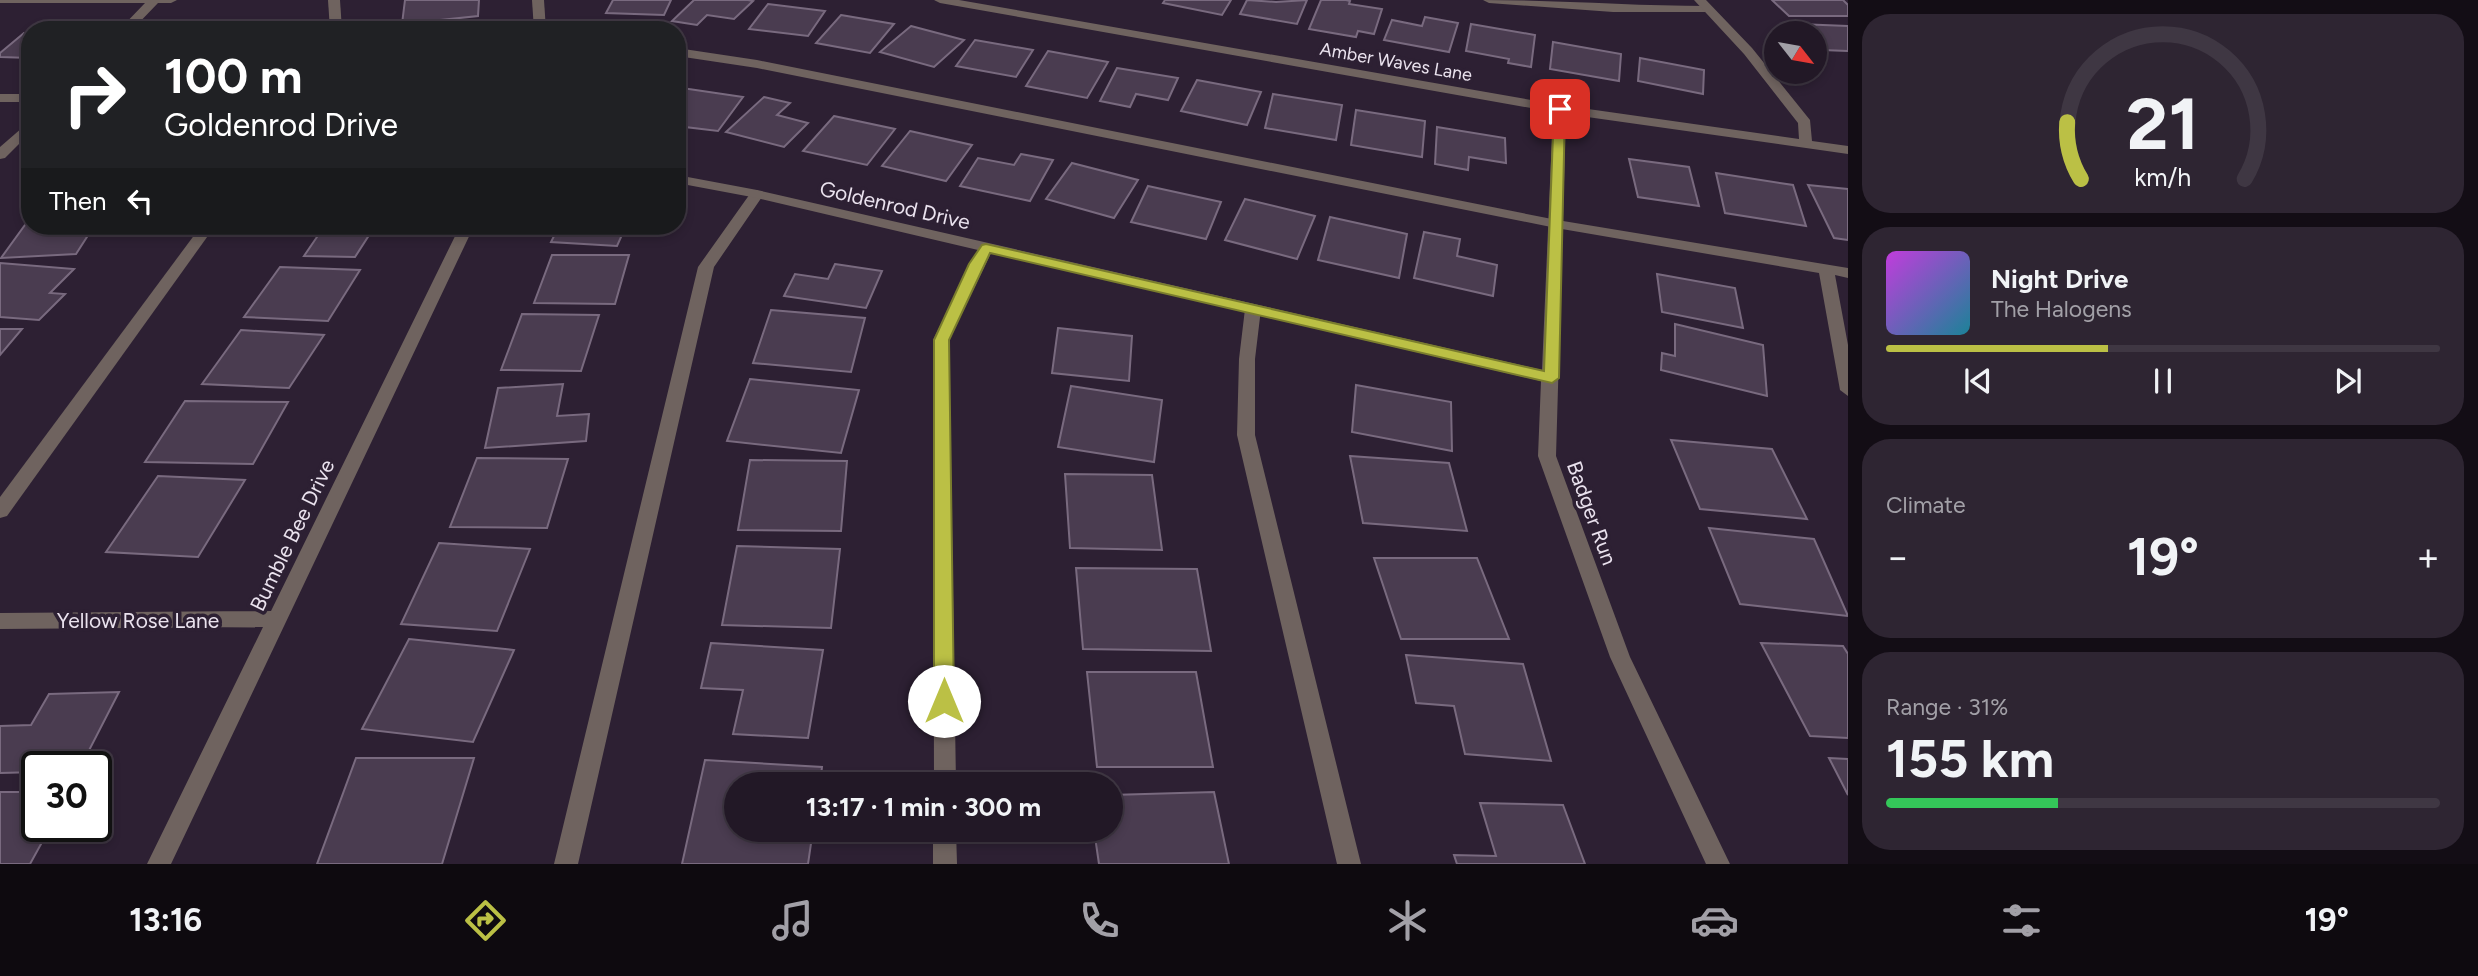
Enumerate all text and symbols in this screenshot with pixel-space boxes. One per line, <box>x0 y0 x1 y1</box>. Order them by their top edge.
north arrow <box>1764 21 1827 84</box>
map controls <box>1764 21 1827 84</box>
street label: Amber Waves Lane <box>1318 38 1474 86</box>
text: 100 m <box>164 46 303 105</box>
icon: right <box>49 49 140 140</box>
pin <box>1530 79 1590 139</box>
text: 21 <box>2127 81 2199 168</box>
icon: arrive <box>1541 90 1579 128</box>
text: Goldenrod Drive <box>164 106 398 144</box>
text: km/h <box>2134 162 2192 192</box>
street label: Goldenrod Drive <box>817 176 973 234</box>
icon: left <box>121 182 159 220</box>
text: Then <box>49 185 107 217</box>
text: Night Drive <box>1991 263 2128 295</box>
text: The Halogens <box>1991 295 2132 323</box>
icon: previous <box>1959 362 1997 400</box>
icon: pause <box>2144 362 2182 400</box>
icon: next <box>2329 362 2367 400</box>
street label: Bumble Bee Drive <box>244 455 340 615</box>
street label: Badger Run <box>1562 458 1622 568</box>
text: Climate <box>1886 491 1965 519</box>
text: 19° <box>2127 526 2199 588</box>
text: − <box>1886 534 1910 580</box>
text: + <box>2416 534 2440 580</box>
street label: Yellow Rose Lane <box>57 608 219 633</box>
position arrow <box>907 664 981 738</box>
text: Range · 31% <box>1886 693 2008 721</box>
text: 155 km <box>1886 728 2054 790</box>
speed limit sign: 30 <box>21 751 112 842</box>
text: 13:17 · 1 min · 300 m <box>806 791 1041 823</box>
icon: directions <box>461 896 510 945</box>
icon: music <box>768 896 817 945</box>
icon: phone <box>1075 896 1124 945</box>
icon: climate <box>1383 896 1432 945</box>
icon: car <box>1690 896 1739 945</box>
icon: filters <box>1997 896 2046 945</box>
text: 13:16 <box>129 901 202 939</box>
text: 19° <box>2305 901 2349 939</box>

